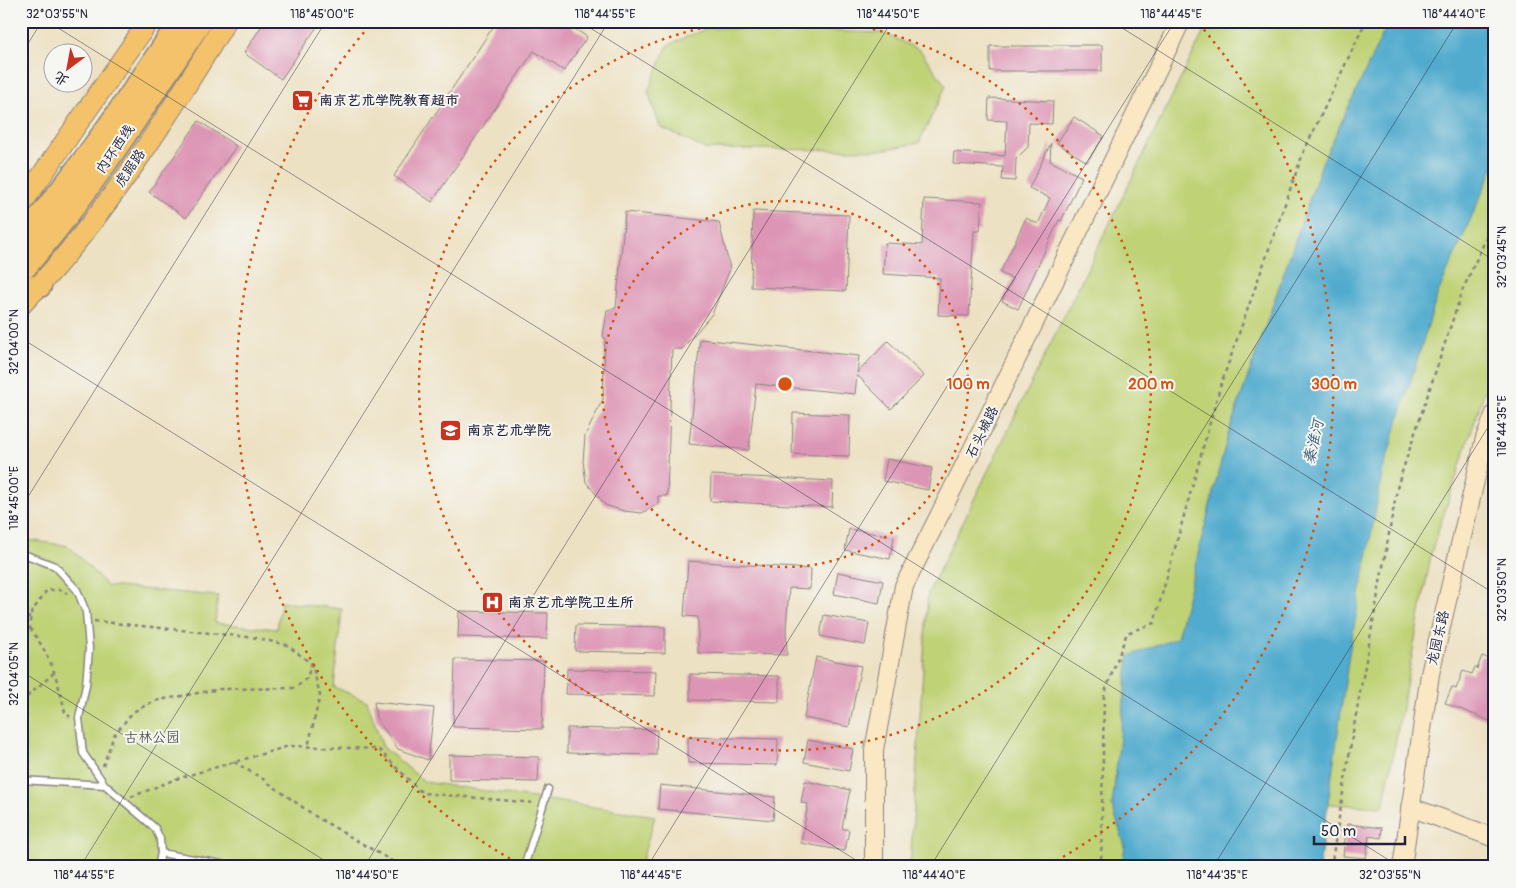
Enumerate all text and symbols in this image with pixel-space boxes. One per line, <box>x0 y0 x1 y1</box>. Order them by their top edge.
text: 32°03'55"N <box>26 7 88 22</box>
text: 118°45'00"E <box>290 7 354 22</box>
text: 118°44'55"E <box>574 7 636 22</box>
text: 118°44'50"E <box>857 7 919 22</box>
text: 118°44'45"E <box>1140 7 1202 22</box>
text: 118°44'40"E <box>1422 7 1486 22</box>
north arrow <box>42 42 92 92</box>
text: 北 <box>51 68 72 90</box>
supermarket icon: 南京艺术学院教育超市 <box>291 88 315 112</box>
place label: 南京艺术学院教育超市 <box>319 92 459 109</box>
street label: 内环西线 <box>92 121 138 177</box>
street label: 虎踞路 <box>111 146 149 190</box>
text: 32°03'45"N <box>1495 226 1510 288</box>
text: 32°04'00"N <box>7 309 22 375</box>
centre of rings <box>776 375 794 393</box>
text: 100 m <box>947 375 989 394</box>
text: 200 m <box>1128 375 1174 394</box>
text: 300 m <box>1311 375 1357 394</box>
text: 118°44'35"E <box>1495 395 1510 457</box>
street label: 石头城路 <box>962 403 1002 461</box>
water label: 秦淮河 <box>1300 415 1329 466</box>
school or university icon: 南京艺术学院 <box>439 418 463 442</box>
place label: 南京艺术学院 <box>467 422 551 439</box>
text: 118°45'00"E <box>7 466 22 530</box>
text: 32°03'50"N <box>1495 558 1510 622</box>
hospital icon: 南京艺术学院卫生所 <box>480 590 504 614</box>
place label: 南京艺术学院卫生所 <box>508 594 634 611</box>
street label: 龙园东路 <box>1423 609 1453 667</box>
text: 32°04'05"N <box>7 642 22 706</box>
park label: 古林公园 <box>124 729 180 746</box>
scale bar <box>1314 813 1405 845</box>
text: 50 m <box>1321 822 1356 841</box>
text: 118°44'55"E <box>53 868 115 883</box>
text: 118°44'50"E <box>336 868 398 883</box>
text: 118°44'45"E <box>620 868 682 883</box>
text: 118°44'40"E <box>902 868 966 883</box>
text: 118°44'35"E <box>1186 868 1248 883</box>
text: 32°03'55"N <box>1359 868 1421 883</box>

